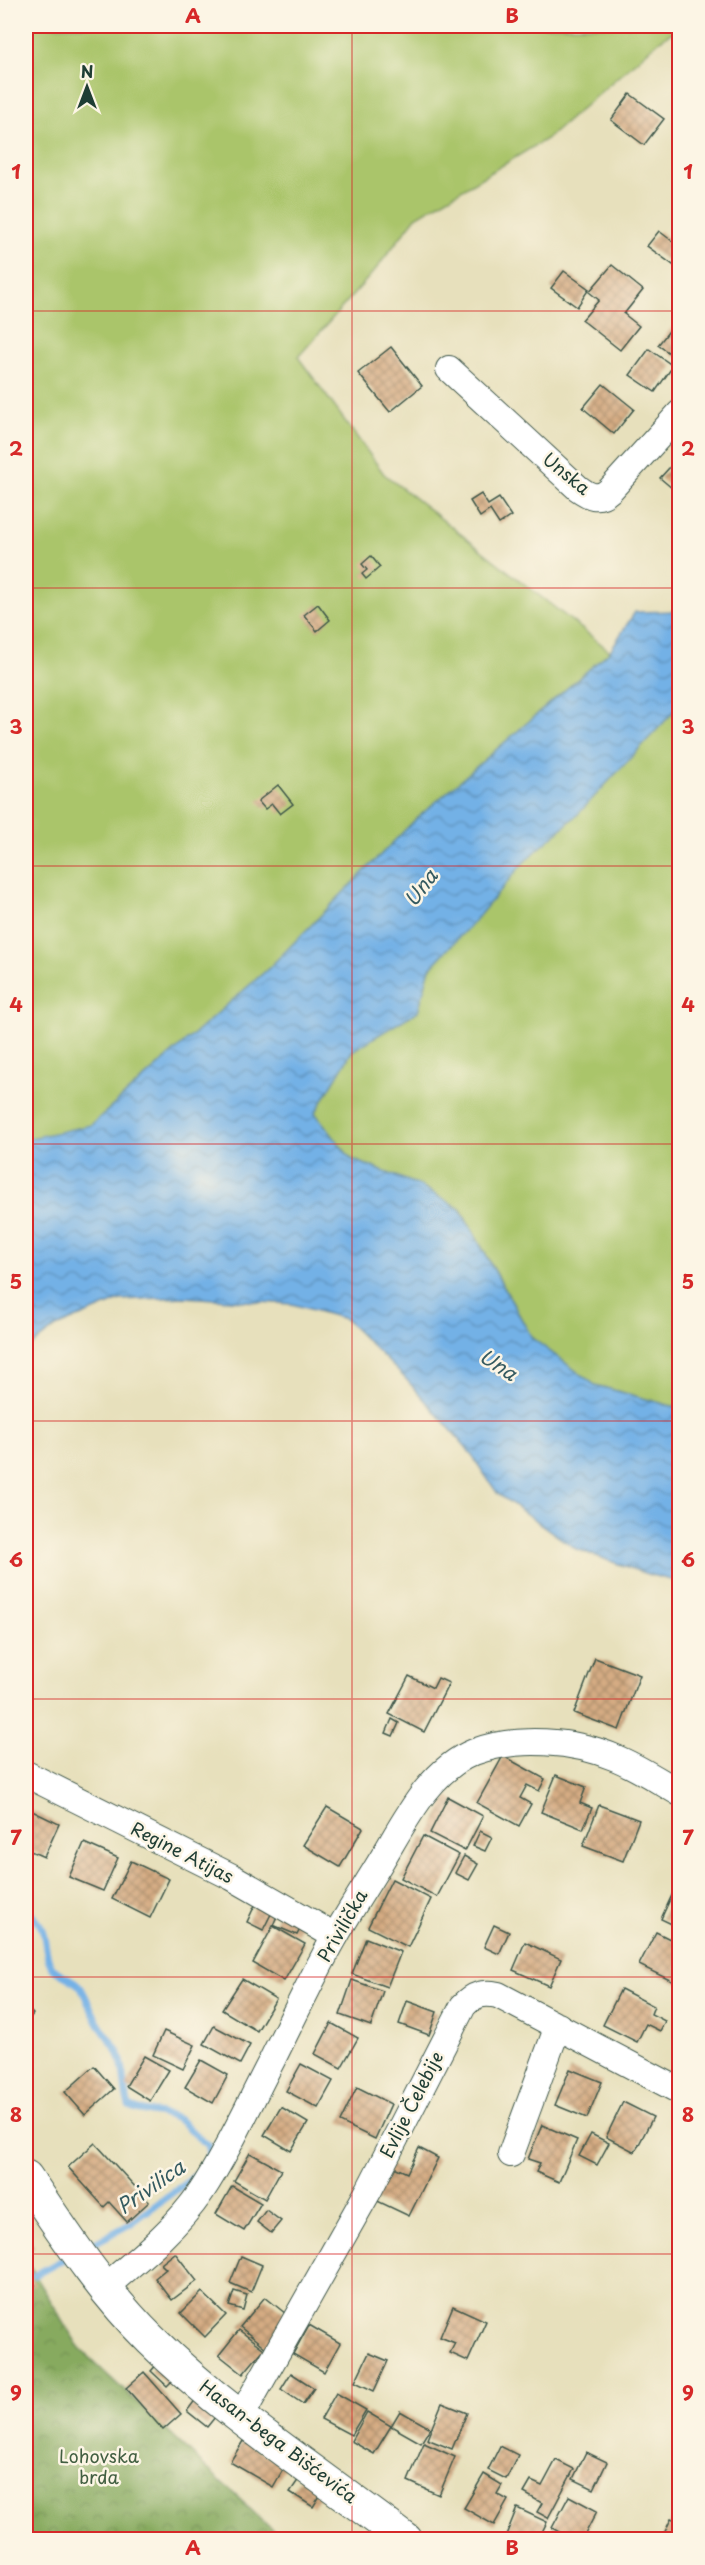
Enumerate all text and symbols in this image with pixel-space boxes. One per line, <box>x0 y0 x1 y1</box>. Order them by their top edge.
text: A <box>185 0 201 30</box>
text: B <box>505 0 519 30</box>
north arrow <box>57 57 117 117</box>
text: N <box>81 59 93 83</box>
text: 1 <box>11 156 21 186</box>
text: 1 <box>683 156 693 186</box>
text: 2 <box>9 433 23 463</box>
text: 2 <box>681 433 695 463</box>
street label: Unska <box>537 445 597 501</box>
text: 3 <box>9 711 23 741</box>
text: 3 <box>681 711 695 741</box>
water label: Una <box>396 862 445 912</box>
text: 4 <box>9 989 23 1019</box>
text: 4 <box>681 989 695 1019</box>
text: 5 <box>10 1266 22 1296</box>
text: 5 <box>682 1266 694 1296</box>
water label: Una <box>474 1341 524 1388</box>
text: 6 <box>9 1544 23 1574</box>
text: 6 <box>681 1544 695 1574</box>
street label: Regine Atijas <box>127 1814 239 1889</box>
text: 7 <box>10 1822 22 1852</box>
text: 7 <box>682 1822 694 1852</box>
street label: Privilička <box>310 1883 374 1966</box>
street label: Evlije Čelebije <box>372 2046 449 2162</box>
text: 8 <box>10 2099 22 2129</box>
text: 8 <box>682 2099 694 2129</box>
water label: Privilica <box>110 2151 192 2221</box>
street label: Hasan-bega Bišćevića <box>194 2372 364 2510</box>
text: 9 <box>10 2377 22 2407</box>
text: 9 <box>682 2377 694 2407</box>
park label: Lohovska brda <box>59 2442 140 2490</box>
text: A <box>185 2532 201 2562</box>
text: B <box>505 2532 519 2562</box>

